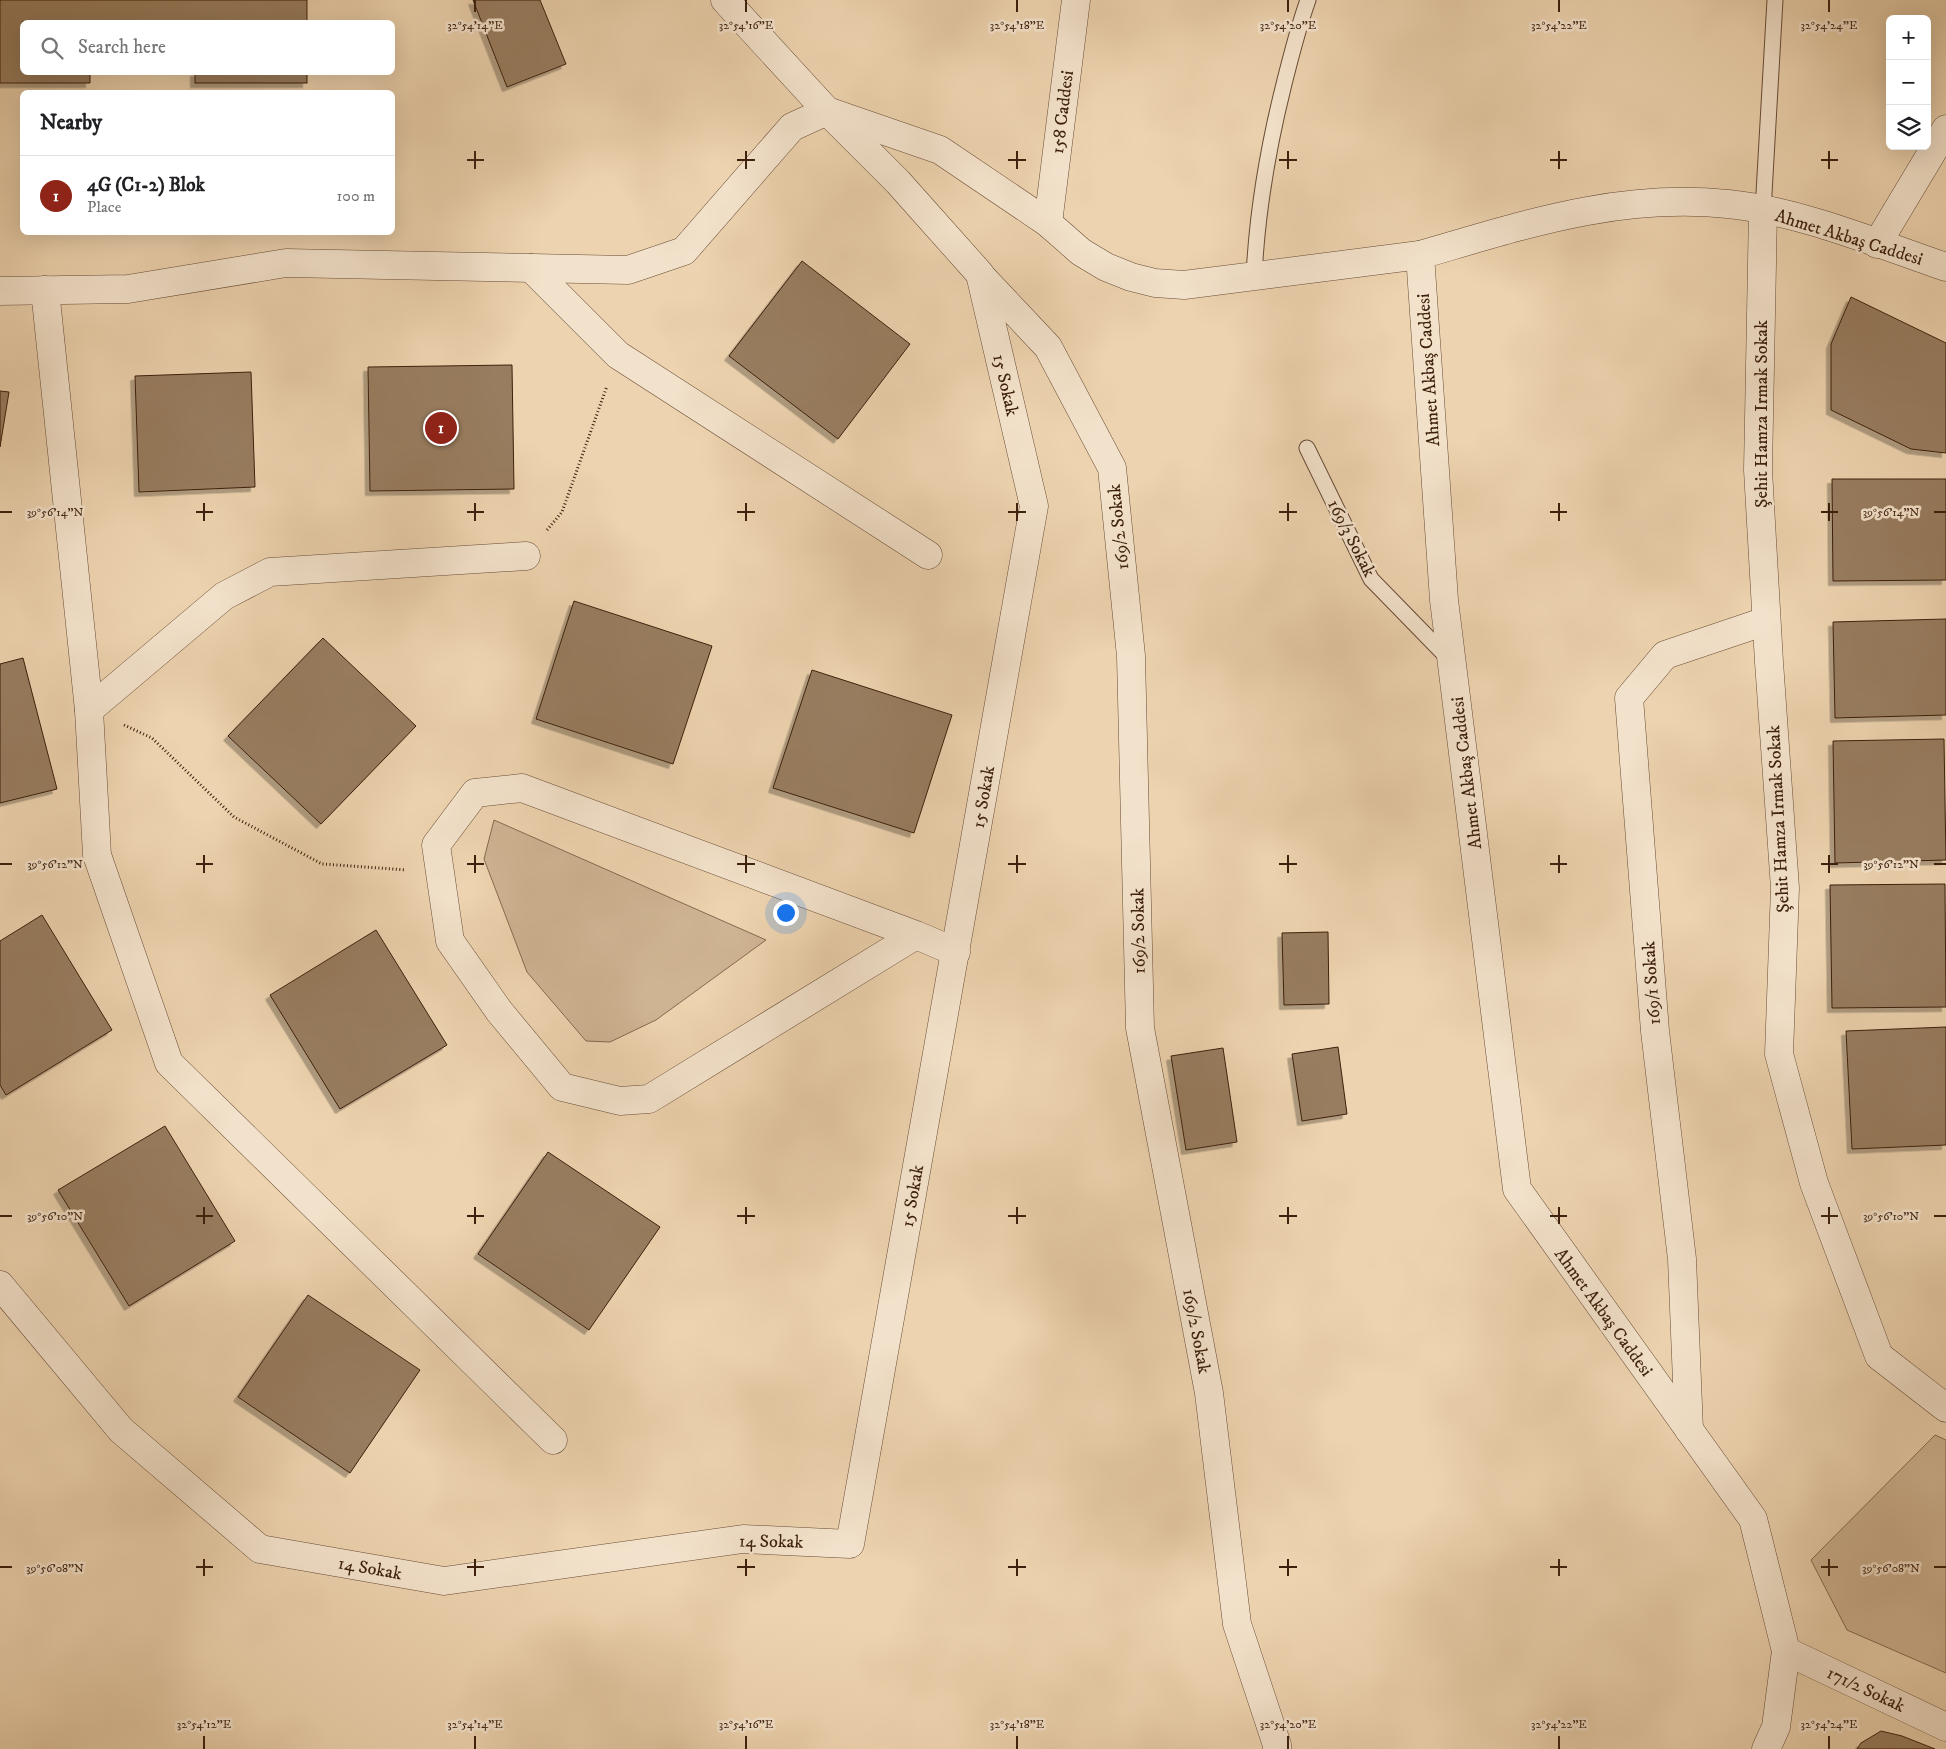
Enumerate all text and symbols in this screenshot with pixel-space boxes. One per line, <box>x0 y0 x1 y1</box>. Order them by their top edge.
map controls <box>1886 15 1931 150</box>
button: + <box>1886 15 1931 60</box>
text: 32°54'14"E <box>447 18 503 33</box>
text: 32°54'16"E <box>719 18 774 33</box>
text: 32°54'18"E <box>990 18 1045 33</box>
text: 32°54'20"E <box>1260 18 1317 33</box>
text: 32°54'22"E <box>1531 18 1587 33</box>
text: 32°54'24"E <box>1801 18 1858 33</box>
search box <box>20 20 395 75</box>
icon: search <box>38 34 66 62</box>
text: Search here <box>78 36 166 59</box>
button: − <box>1886 60 1931 105</box>
street label: 158 Caddesi <box>1047 69 1079 155</box>
button: layers <box>1886 105 1931 150</box>
text: Nearby <box>40 110 102 136</box>
text: 4G (C1-2) Blok <box>87 174 205 197</box>
text: 1 <box>53 186 59 206</box>
text: 100 m <box>337 186 375 206</box>
text: Place <box>87 197 121 217</box>
street label: Ahmet Akbaş Caddesi <box>1772 205 1925 271</box>
street label: Ahmet Akbaş Caddesi <box>1413 293 1445 447</box>
street label: Şehit Hamza Irmak Sokak <box>1751 320 1773 508</box>
street label: 15 Sokak <box>987 352 1023 418</box>
pin: 1 <box>425 409 457 447</box>
street label: 169/2 Sokak <box>1104 483 1134 571</box>
street label: 169/3 Sokak <box>1322 496 1380 581</box>
text: 39°56'14"N <box>27 505 83 520</box>
text: 39°56'14"N <box>1863 505 1919 520</box>
street label: Ahmet Akbaş Caddesi <box>1447 695 1487 850</box>
street label: Şehit Hamza Irmak Sokak <box>1763 725 1795 913</box>
street label: 15 Sokak <box>968 764 1000 830</box>
text: 39°56'12"N <box>27 857 83 872</box>
text: 39°56'12"N <box>1863 857 1919 872</box>
street label: 169/2 Sokak <box>1127 888 1151 974</box>
your location <box>773 900 799 926</box>
street label: 169/1 Sokak <box>1638 940 1666 1026</box>
street label: 15 Sokak <box>897 1163 929 1229</box>
text: 39°56'10"N <box>27 1209 83 1224</box>
text: 39°56'10"N <box>1863 1209 1919 1224</box>
street label: Ahmet Akbaş Caddesi <box>1549 1244 1657 1381</box>
street label: 169/2 Sokak <box>1177 1287 1215 1376</box>
street label: 14 Sokak <box>739 1530 803 1554</box>
street label: 14 Sokak <box>336 1553 404 1585</box>
text: 39°56'08"N <box>26 1561 84 1576</box>
text: 39°56'08"N <box>1862 1561 1920 1576</box>
street label: 171/2 Sokak <box>1823 1662 1908 1718</box>
text: 32°54'12"E <box>177 1717 232 1732</box>
text: 32°54'14"E <box>447 1717 503 1732</box>
text: 32°54'16"E <box>719 1717 774 1732</box>
text: 32°54'18"E <box>990 1717 1045 1732</box>
text: 32°54'20"E <box>1260 1717 1317 1732</box>
text: 32°54'22"E <box>1531 1717 1587 1732</box>
text: 32°54'24"E <box>1801 1717 1858 1732</box>

